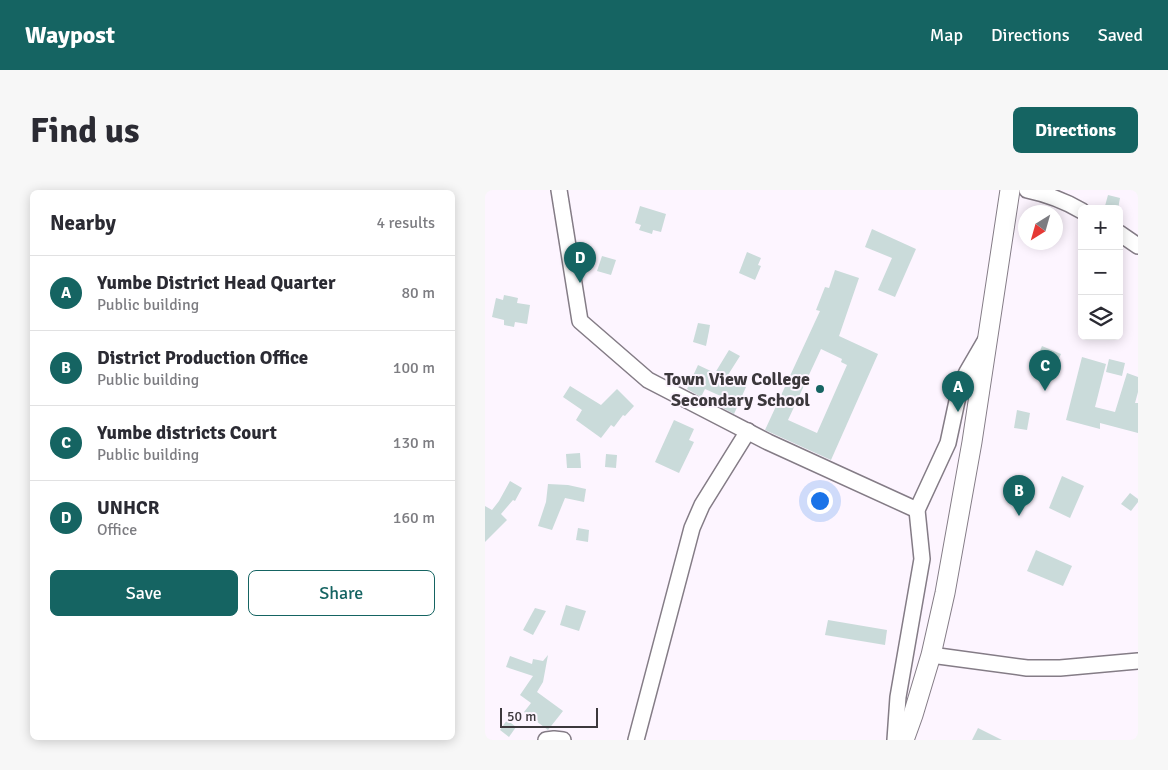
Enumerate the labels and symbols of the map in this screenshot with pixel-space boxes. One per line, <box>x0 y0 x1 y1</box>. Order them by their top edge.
north arrow <box>1018 205 1063 250</box>
pin: D <box>564 242 596 283</box>
pin: C <box>1029 350 1061 391</box>
place label: Town View College Secondary School <box>664 368 810 411</box>
pin: A <box>942 371 974 412</box>
marker: Town View College Secondary School <box>814 383 826 395</box>
pin: B <box>1003 475 1035 516</box>
your location <box>807 488 833 514</box>
scale bar <box>500 705 597 728</box>

